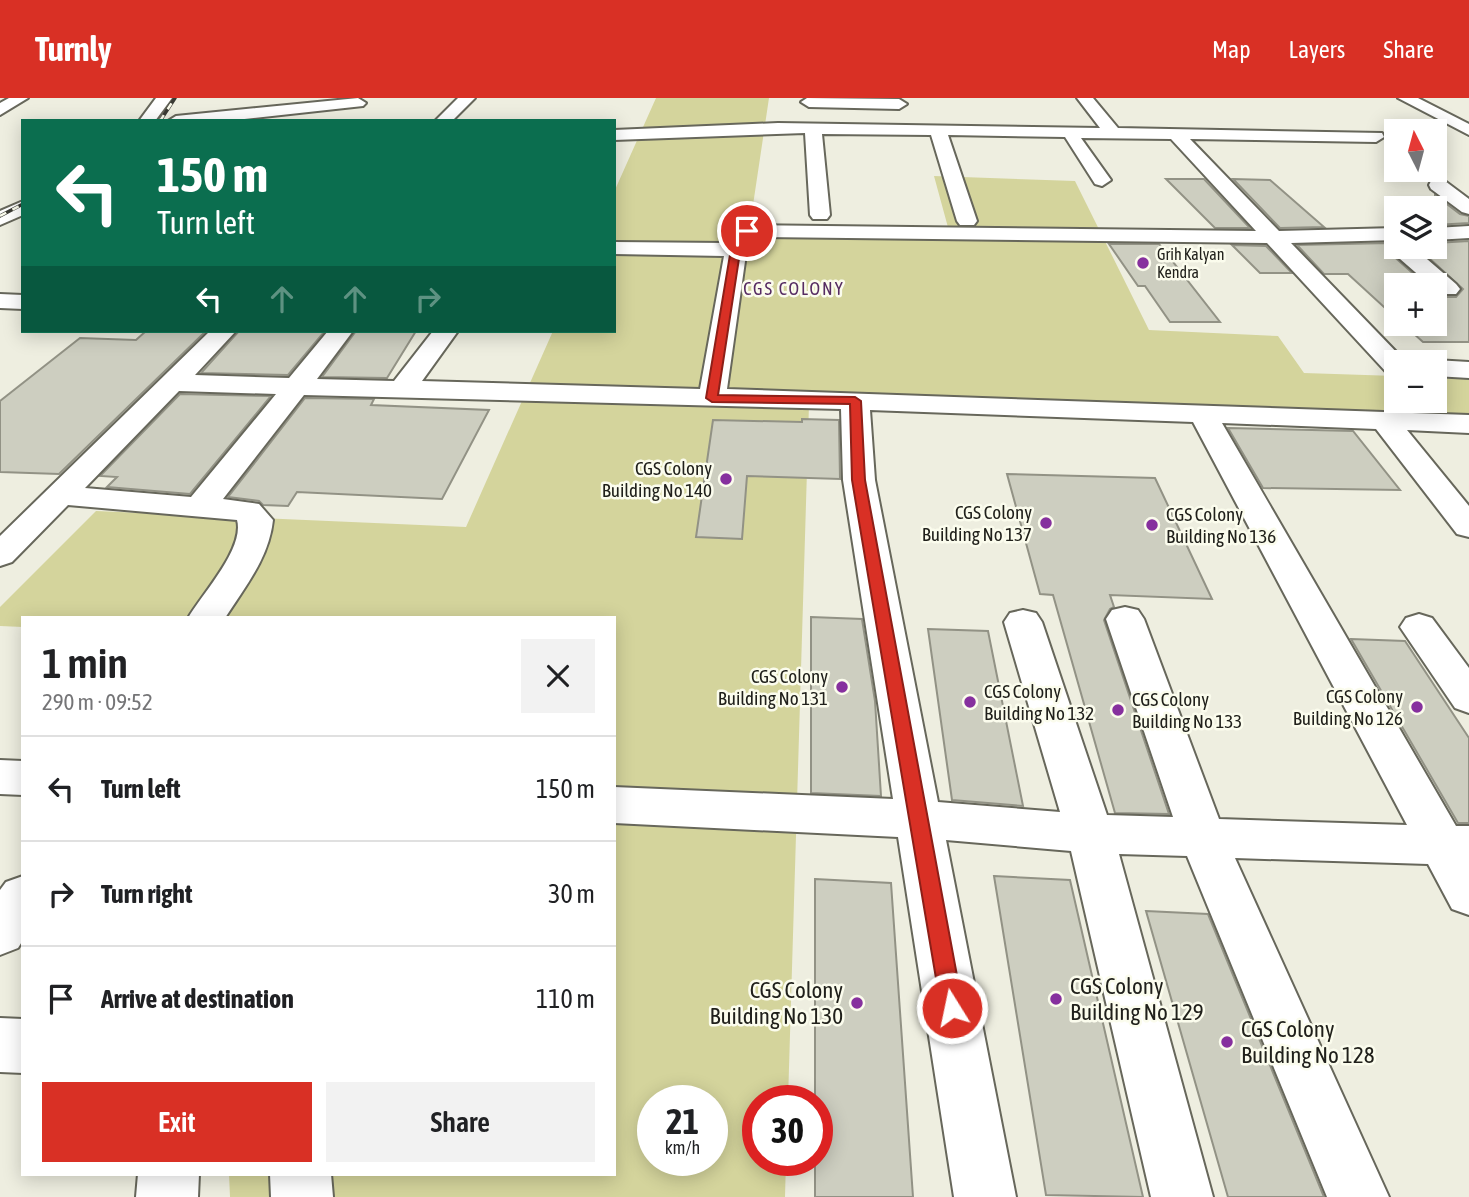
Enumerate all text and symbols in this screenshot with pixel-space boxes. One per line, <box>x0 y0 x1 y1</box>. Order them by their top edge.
text: Turnly <box>35 30 112 68</box>
text: Map <box>1212 36 1251 63</box>
text: Layers <box>1289 36 1345 63</box>
text: Share <box>1383 36 1434 63</box>
north arrow <box>1384 119 1447 182</box>
map controls <box>1384 119 1447 413</box>
text: 150 m <box>157 146 268 202</box>
icon: left <box>42 147 133 238</box>
button: layers <box>1384 196 1447 259</box>
pin <box>717 201 777 261</box>
text: Turn left <box>157 204 255 241</box>
icon: arrive <box>728 212 766 250</box>
place label: Grih Kalyan Kendra <box>1157 245 1225 281</box>
marker: Grih Kalyan Kendra <box>1135 255 1151 271</box>
button: + <box>1384 273 1447 336</box>
district label: CGS COLONY <box>743 278 845 299</box>
icon: left <box>190 280 228 318</box>
icon: ahead <box>263 280 301 318</box>
icon: ahead <box>336 280 374 318</box>
icon: right <box>409 280 447 318</box>
button: − <box>1384 350 1447 413</box>
place label: CGS Colony Building No 140 <box>602 457 712 501</box>
marker: CGS Colony Building No 140 <box>718 471 734 487</box>
place label: CGS Colony Building No 137 <box>922 501 1032 545</box>
place label: CGS Colony Building No 136 <box>1166 503 1276 547</box>
marker: CGS Colony Building No 137 <box>1038 515 1054 531</box>
marker: CGS Colony Building No 136 <box>1144 517 1160 533</box>
text: 1 min <box>42 639 128 687</box>
button: close <box>521 639 595 713</box>
place label: CGS Colony Building No 131 <box>718 665 828 709</box>
marker: CGS Colony Building No 131 <box>834 679 850 695</box>
place label: CGS Colony Building No 132 <box>984 680 1094 724</box>
place label: CGS Colony Building No 126 <box>1293 685 1403 729</box>
place label: CGS Colony Building No 133 <box>1132 688 1242 732</box>
text: 290 m · 09:52 <box>42 689 153 715</box>
marker: CGS Colony Building No 132 <box>962 694 978 710</box>
marker: CGS Colony Building No 126 <box>1409 699 1425 715</box>
marker: CGS Colony Building No 133 <box>1110 702 1126 718</box>
icon: left <box>42 770 80 808</box>
text: Turn left <box>101 774 181 804</box>
text: 150 m <box>536 774 595 804</box>
icon: right <box>42 875 80 913</box>
text: Turn right <box>101 879 192 909</box>
text: 30 m <box>548 879 595 909</box>
position arrow <box>915 971 989 1045</box>
place label: CGS Colony Building No 129 <box>1070 973 1204 1025</box>
place label: CGS Colony Building No 130 <box>709 977 843 1029</box>
icon: arrive <box>42 980 80 1018</box>
text: Arrive at destination <box>101 984 294 1014</box>
text: 110 m <box>536 984 595 1014</box>
marker: CGS Colony Building No 129 <box>1048 991 1064 1007</box>
marker: CGS Colony Building No 130 <box>849 995 865 1011</box>
place label: CGS Colony Building No 128 <box>1241 1016 1375 1068</box>
marker: CGS Colony Building No 128 <box>1219 1034 1235 1050</box>
button: Exit <box>42 1082 312 1162</box>
button: Share <box>326 1082 595 1162</box>
speed limit sign: 30 <box>742 1085 833 1176</box>
text: 21 <box>666 1101 699 1141</box>
text: km/h <box>665 1137 700 1158</box>

